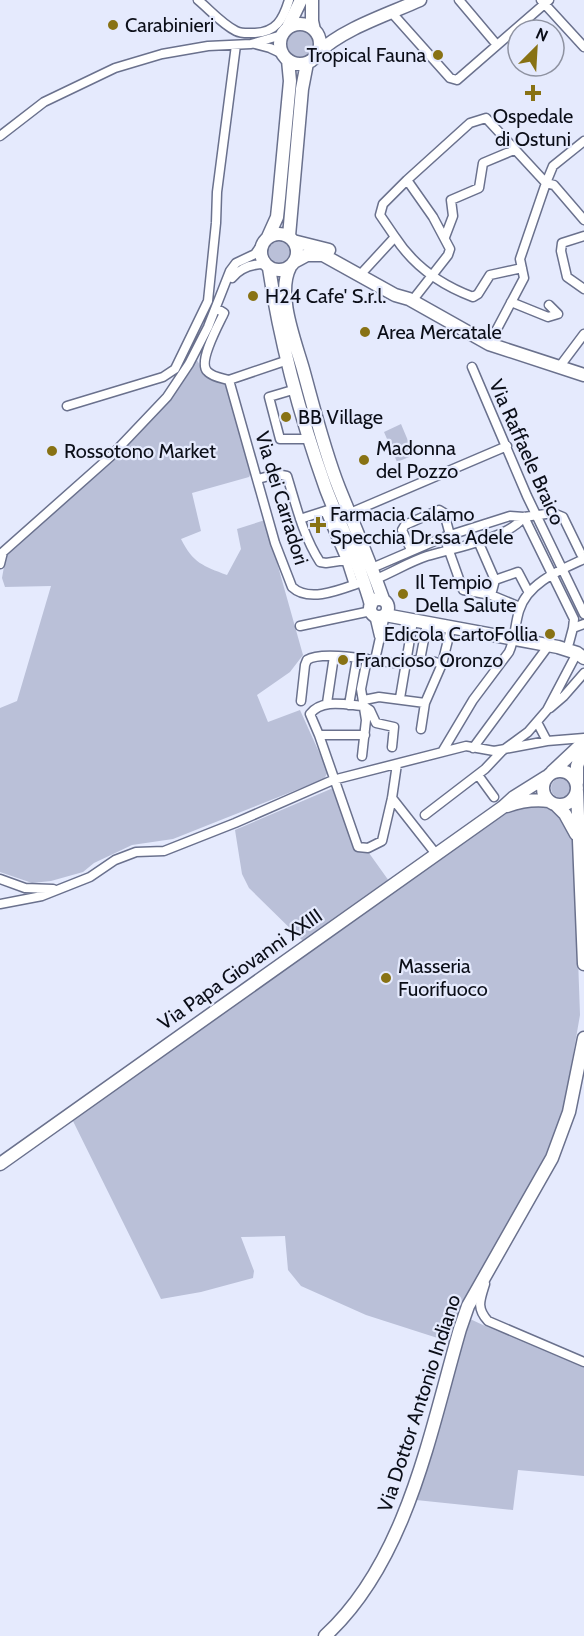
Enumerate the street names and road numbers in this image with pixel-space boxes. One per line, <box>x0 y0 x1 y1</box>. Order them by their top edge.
street label: Via Raffaele Braico <box>484 375 570 529</box>
street label: Via dei Carradori <box>250 428 314 568</box>
street label: Via Papa Giovanni XXIII <box>153 903 327 1035</box>
street label: Via Dottor Antonio Indiano <box>373 1291 465 1515</box>

